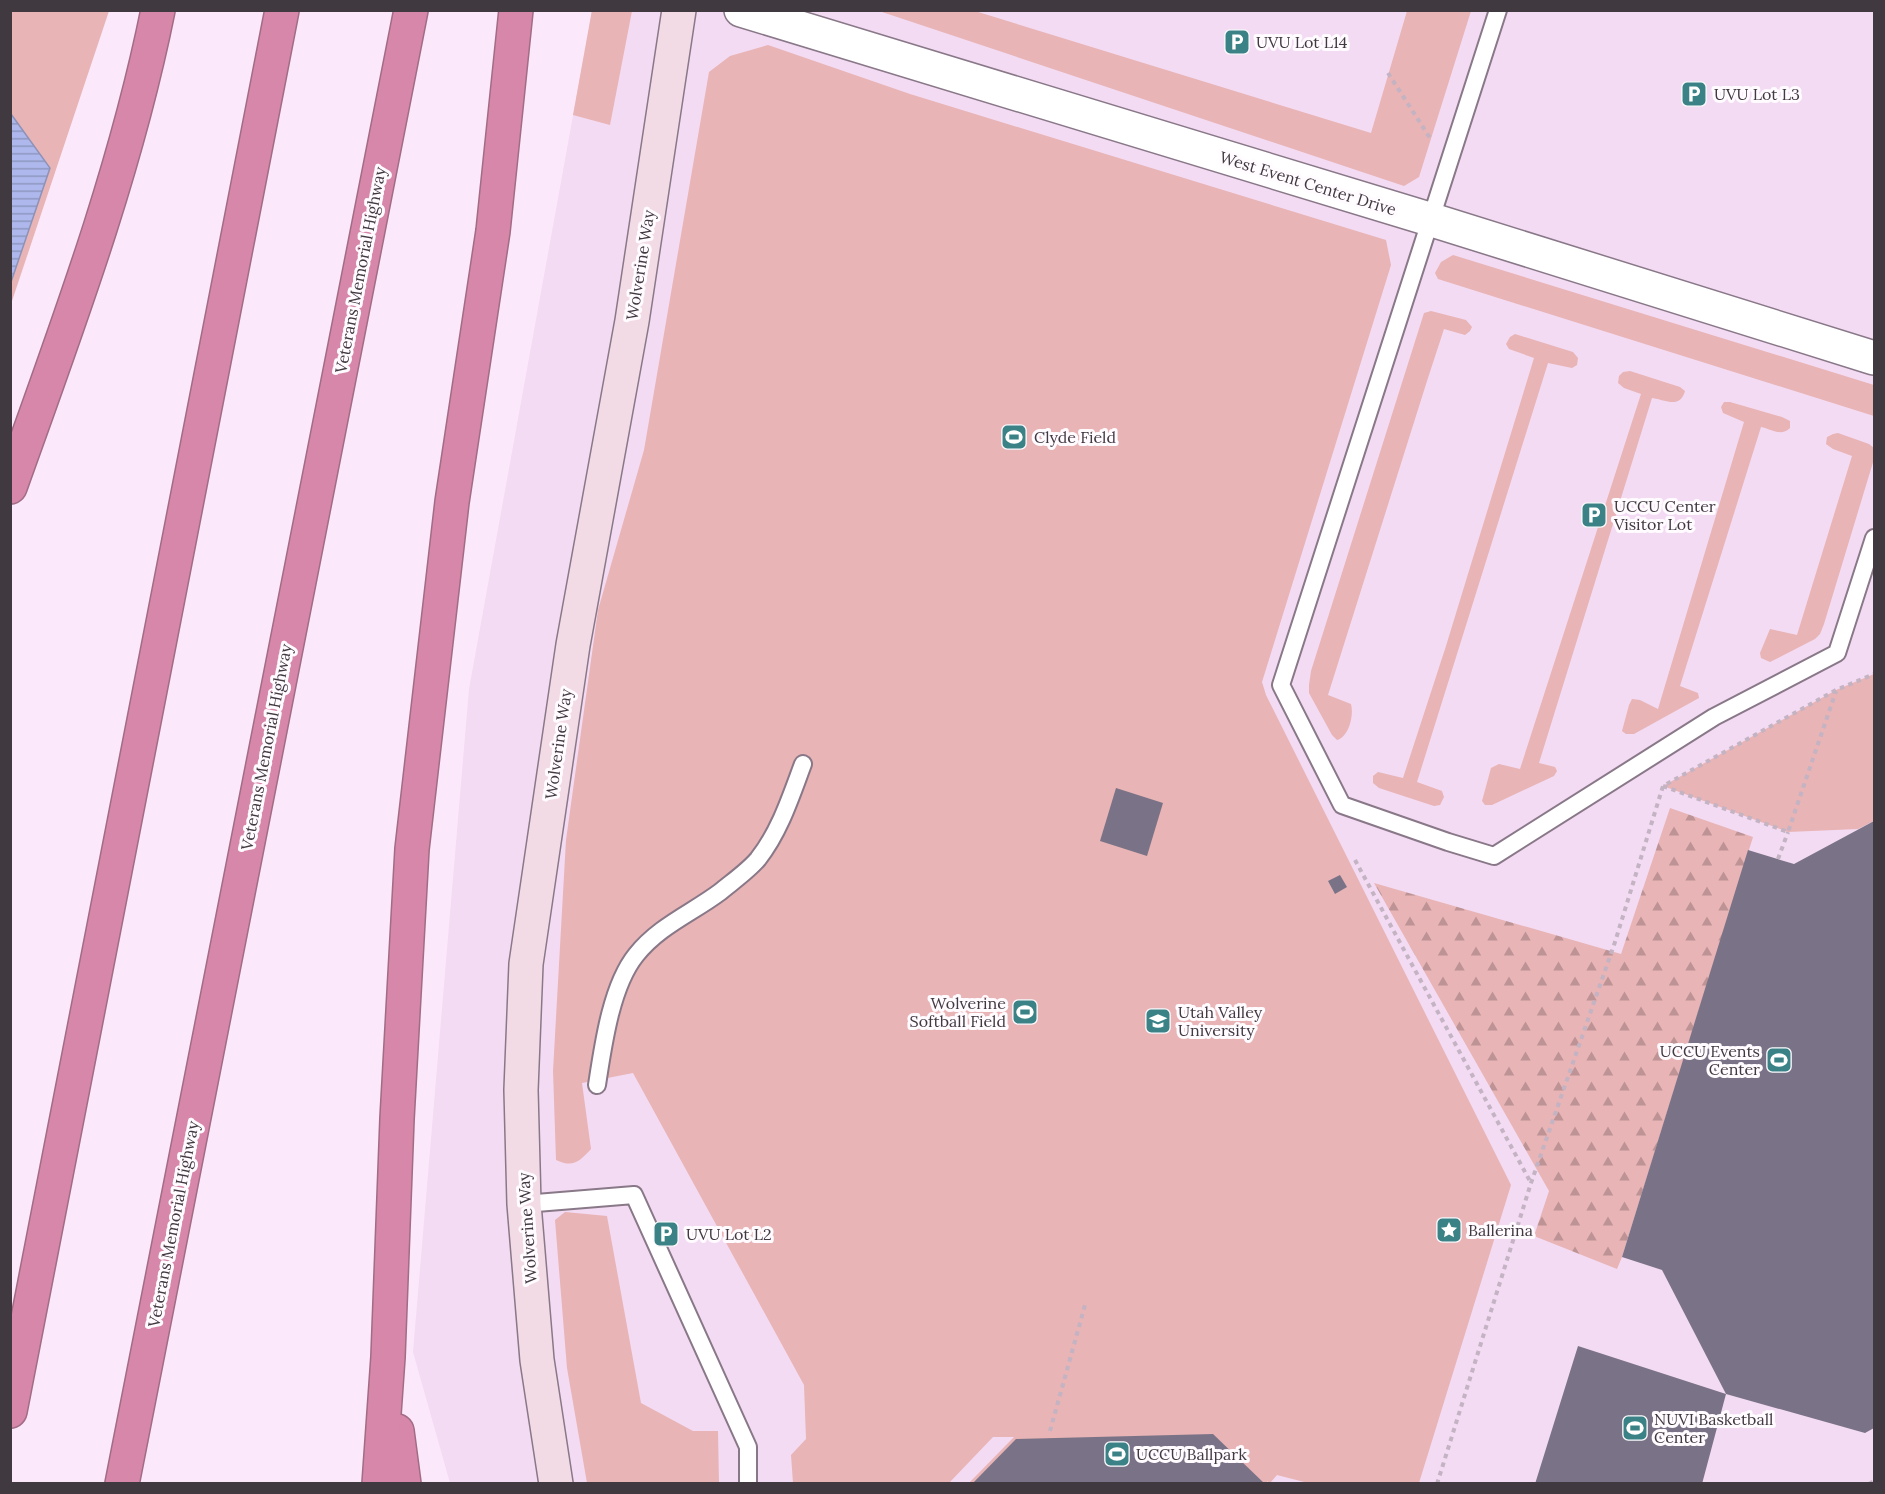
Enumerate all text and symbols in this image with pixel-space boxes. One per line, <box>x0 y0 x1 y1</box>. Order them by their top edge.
parking icon: UVU Lot L14 <box>1222 27 1252 57</box>
place label: UVU Lot L14 <box>1256 32 1348 52</box>
parking icon: UVU Lot L3 <box>1679 79 1709 109</box>
place label: UVU Lot L3 <box>1714 84 1800 104</box>
street label: West Event Center Drive <box>1217 147 1399 220</box>
street label: Veterans Memorial Highway <box>330 165 390 376</box>
street label: Wolverine Way <box>621 208 659 322</box>
sports icon: Clyde Field <box>999 422 1029 452</box>
place label: Clyde Field <box>1034 427 1116 447</box>
place label: UCCU Center Visitor Lot <box>1613 496 1716 534</box>
parking icon: UCCU Center Visitor Lot <box>1579 500 1609 530</box>
street label: Veterans Memorial Highway <box>236 642 296 853</box>
street label: Wolverine Way <box>540 687 576 801</box>
place label: Wolverine Softball Field <box>910 993 1006 1031</box>
sports icon: Wolverine Softball Field <box>1010 997 1040 1027</box>
place label: Utah Valley University <box>1178 1002 1263 1040</box>
school or university icon: Utah Valley University <box>1143 1006 1173 1036</box>
place label: UCCU Events Center <box>1660 1041 1760 1079</box>
sports icon: UCCU Events Center <box>1764 1045 1794 1075</box>
street label: Veterans Memorial Highway <box>143 1119 203 1330</box>
street label: Wolverine Way <box>513 1171 541 1284</box>
place icon: Ballerina <box>1434 1215 1464 1245</box>
parking icon: UVU Lot L2 <box>651 1219 681 1249</box>
place label: Ballerina <box>1468 1220 1533 1240</box>
place label: UVU Lot L2 <box>686 1224 772 1244</box>
place label: NUVI Basketball Center <box>1654 1409 1773 1447</box>
sports icon: NUVI Basketball Center <box>1620 1413 1650 1443</box>
sports icon: UCCU Ballpark <box>1102 1439 1132 1469</box>
place label: UCCU Ballpark <box>1136 1444 1247 1464</box>

